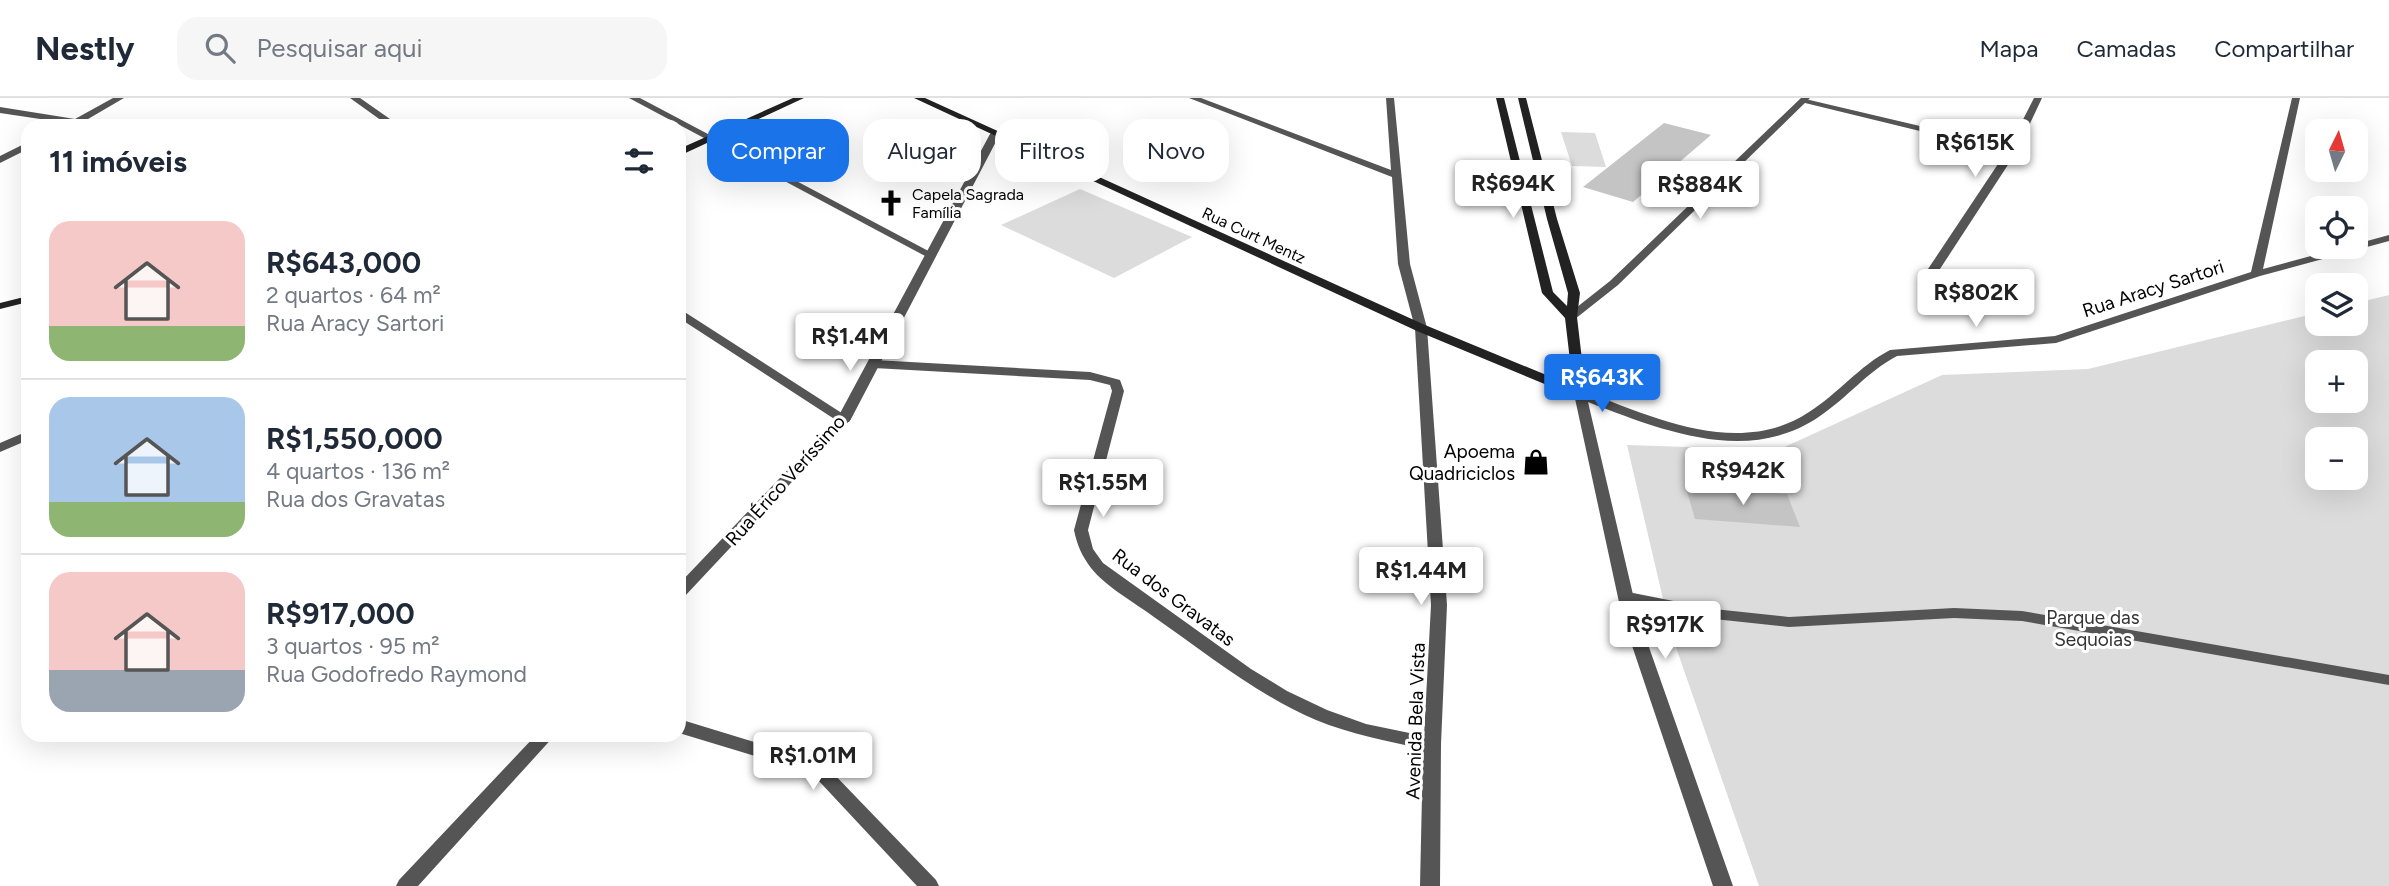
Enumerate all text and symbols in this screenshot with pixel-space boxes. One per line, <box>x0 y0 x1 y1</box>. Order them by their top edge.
search box <box>177 17 667 80</box>
text: Nestly <box>35 29 135 68</box>
icon: search <box>201 29 239 67</box>
text: Pesquisar aqui <box>257 32 423 64</box>
text: Mapa <box>1979 34 2038 63</box>
text: Camadas <box>2076 34 2176 63</box>
text: Compartilhar <box>2214 34 2354 63</box>
chip: Comprar <box>707 119 849 182</box>
chip: Alugar <box>863 119 981 182</box>
chip: Filtros <box>995 119 1109 182</box>
chip: Novo <box>1123 119 1229 182</box>
north arrow <box>2305 119 2368 182</box>
map controls <box>2305 119 2368 490</box>
pin: R$615K <box>1918 120 2032 179</box>
text: R$615K <box>1935 128 2015 156</box>
icon: filters <box>620 142 658 180</box>
text: 11 imóveis <box>49 143 187 180</box>
pin: R$694K <box>1456 160 1570 220</box>
pin: R$884K <box>1643 162 1757 221</box>
text: R$694K <box>1471 169 1555 197</box>
text: R$884K <box>1657 170 1743 198</box>
place label: Capela Sagrada Família <box>912 185 1024 222</box>
church icon: Capela Sagrada Família <box>876 188 906 218</box>
button: locate <box>2305 196 2368 259</box>
street label: Rua Curt Mentz <box>1199 203 1309 268</box>
text: R$643,000 <box>266 244 421 281</box>
icon: home <box>105 249 189 333</box>
street label: Rua Aracy Sartori <box>2080 255 2227 322</box>
pin: R$802K <box>1919 270 2033 329</box>
button: layers <box>2305 273 2368 336</box>
text: R$802K <box>1933 278 2019 306</box>
text: 2 quartos · 64 m² <box>266 281 441 309</box>
text: Rua Aracy Sartori <box>266 309 444 337</box>
pin: R$1.4M <box>793 314 907 373</box>
text: R$1.4M <box>811 322 889 350</box>
button: + <box>2305 350 2368 413</box>
pin: R$643K <box>1545 354 1659 414</box>
text: R$643K <box>1560 363 1644 391</box>
street label: Rua Érico Veríssimo <box>721 410 850 550</box>
text: R$1,550,000 <box>266 420 443 457</box>
icon: home <box>105 425 189 509</box>
button: − <box>2305 427 2368 490</box>
place label: Apoema Quadriciclos <box>1409 440 1515 485</box>
shop icon: Apoema Quadriciclos <box>1521 447 1551 477</box>
pin: R$942K <box>1686 448 1800 507</box>
text: R$942K <box>1701 456 1785 484</box>
text: 4 quartos · 136 m² <box>266 457 450 485</box>
pin: R$1.55M <box>1038 460 1168 519</box>
text: R$1.55M <box>1058 468 1148 496</box>
text: Rua dos Gravatas <box>266 485 445 513</box>
street label: Rua dos Gravatas <box>1108 544 1240 651</box>
pin: R$1.44M <box>1356 547 1486 607</box>
text: R$1.44M <box>1375 556 1467 584</box>
text: R$917,000 <box>266 595 415 632</box>
icon: home <box>105 600 189 684</box>
pin: R$917K <box>1608 602 1722 661</box>
park label: Parque das Sequoias <box>2046 606 2140 651</box>
text: R$917K <box>1626 610 1704 638</box>
text: 3 quartos · 95 m² <box>266 632 440 660</box>
street label: Avenida Bela Vista <box>1401 642 1430 800</box>
text: Rua Godofredo Raymond <box>266 660 527 688</box>
pin: R$1.01M <box>748 732 878 792</box>
text: R$1.01M <box>769 741 857 769</box>

